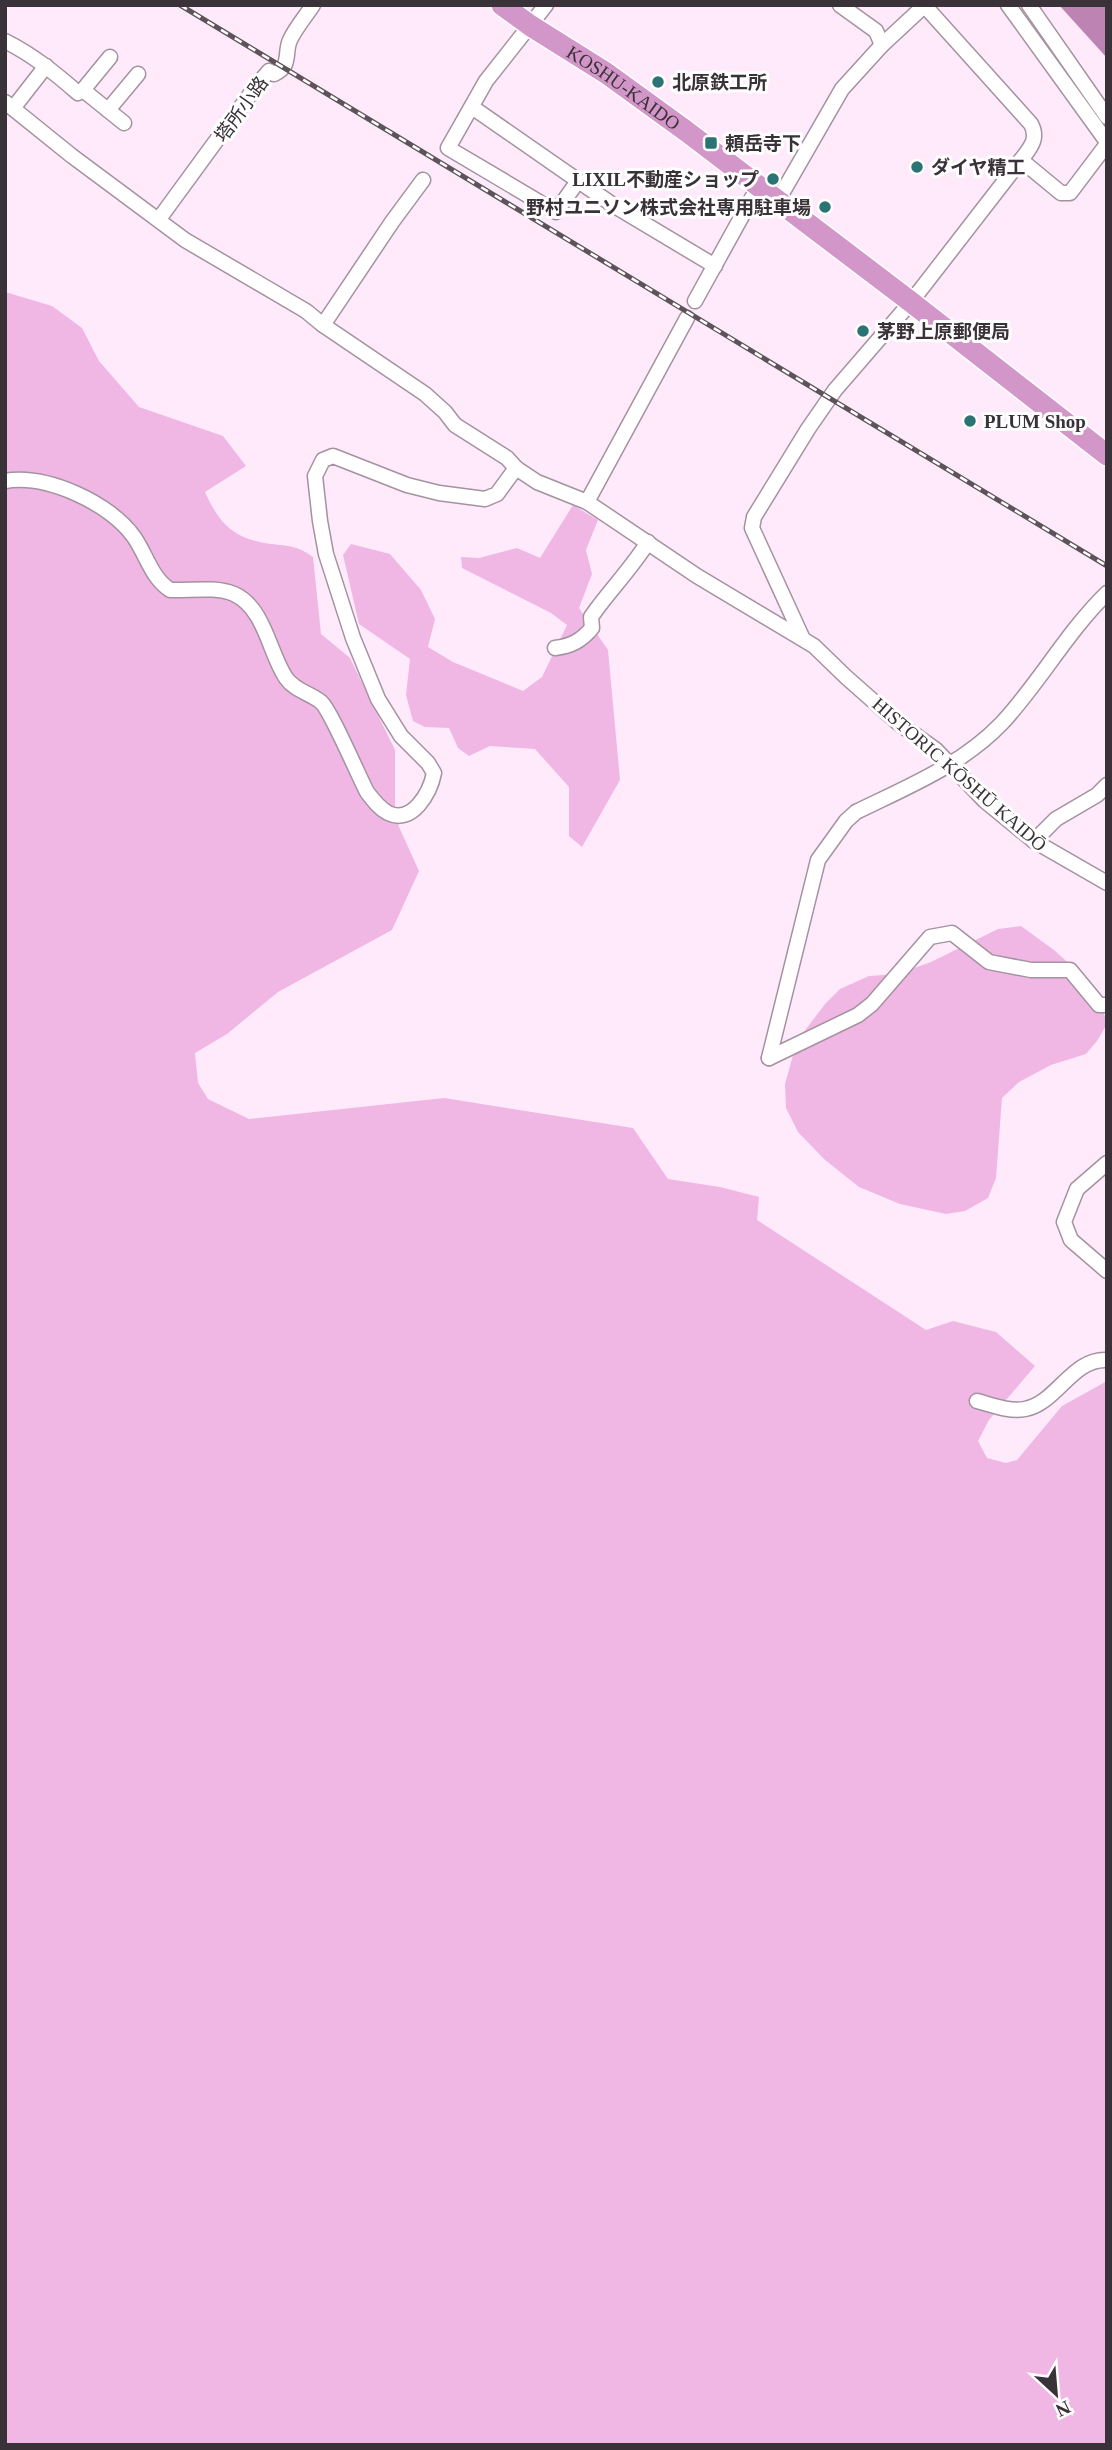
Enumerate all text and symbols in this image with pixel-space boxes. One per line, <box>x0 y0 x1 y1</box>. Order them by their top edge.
street label: KOSHU-KAIDO <box>563 41 684 134</box>
street label: 塔所小路 <box>211 72 272 146</box>
place label: 北原鉄工所 <box>672 72 767 93</box>
marker: 北原鉄工所 <box>650 74 666 90</box>
place label: 頼岳寺下 <box>725 133 801 154</box>
marker: 頼岳寺下 <box>703 135 719 151</box>
place label: ダイヤ精工 <box>931 157 1025 178</box>
marker: ダイヤ精工 <box>909 159 925 175</box>
place label: LIXIL不動産ショップ <box>572 169 759 190</box>
marker: LIXIL不動産ショップ <box>765 171 781 187</box>
place label: 野村ユニソン株式会社専用駐車場 <box>526 197 811 218</box>
marker: 野村ユニソン株式会社専用駐車場 <box>817 199 833 215</box>
place label: 茅野上原郵便局 <box>877 321 1010 342</box>
marker: 茅野上原郵便局 <box>855 323 871 339</box>
place label: PLUM Shop <box>984 411 1086 432</box>
marker: PLUM Shop <box>962 413 978 429</box>
street label: HISTORIC KŌSHŪ KAIDŌ <box>868 693 1051 856</box>
north arrow <box>1021 2359 1091 2429</box>
text: N <box>1052 2396 1074 2421</box>

